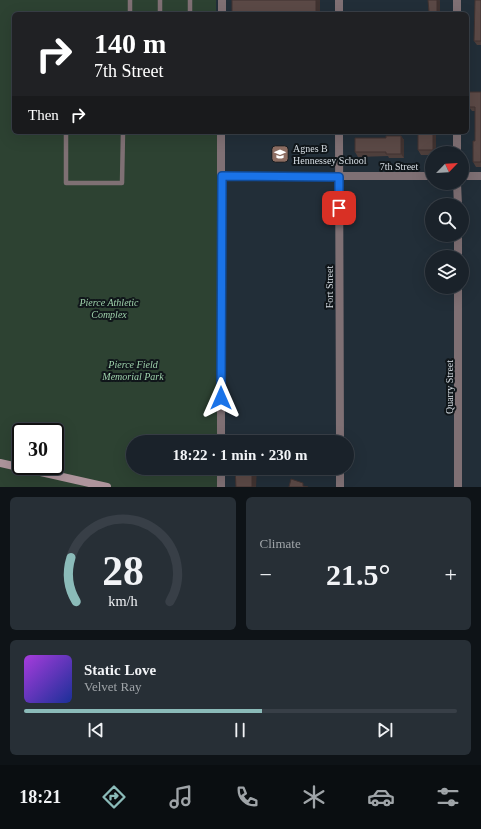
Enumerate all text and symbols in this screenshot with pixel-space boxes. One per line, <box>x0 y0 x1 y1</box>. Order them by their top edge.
icon: right <box>28 28 80 80</box>
text: 140 m <box>94 28 166 59</box>
text: 7th Street <box>94 61 164 81</box>
icon: right <box>67 104 89 126</box>
text: Then <box>28 107 59 123</box>
place label: Agnes B Hennessey School <box>293 143 367 166</box>
school or university icon: Agnes B Hennessey School <box>270 144 290 164</box>
north arrow <box>425 146 469 190</box>
map controls <box>425 146 469 294</box>
street label: 7th Street <box>380 161 419 172</box>
pin <box>322 191 356 225</box>
icon: arrive <box>328 197 350 219</box>
button: search <box>425 198 469 242</box>
button: layers <box>425 250 469 294</box>
street label: Fort Street <box>324 266 335 308</box>
park label: Pierce Athletic Complex <box>78 297 139 320</box>
park label: Pierce Field Memorial Park <box>101 359 164 382</box>
street label: Quarry Street <box>444 360 455 414</box>
position arrow <box>200 377 242 419</box>
speed limit sign: 30 <box>12 423 64 475</box>
text: 18:22 · 1 min · 230 m <box>173 447 308 463</box>
text: Climate <box>260 536 301 551</box>
text: 28 <box>102 547 144 593</box>
text: 21.5° <box>326 558 391 591</box>
text: − <box>260 562 272 587</box>
text: + <box>445 562 457 587</box>
text: km/h <box>108 592 137 608</box>
text: Static Love <box>84 662 156 678</box>
text: Velvet Ray <box>84 679 141 694</box>
icon: previous <box>85 719 107 741</box>
icon: pause <box>229 719 251 741</box>
icon: next <box>374 719 396 741</box>
icon: directions <box>100 783 128 811</box>
icon: music <box>167 783 195 811</box>
icon: phone <box>233 783 261 811</box>
icon: climate <box>300 783 328 811</box>
icon: car <box>367 783 395 811</box>
icon: filters <box>434 783 462 811</box>
text: 18:21 <box>19 787 61 807</box>

